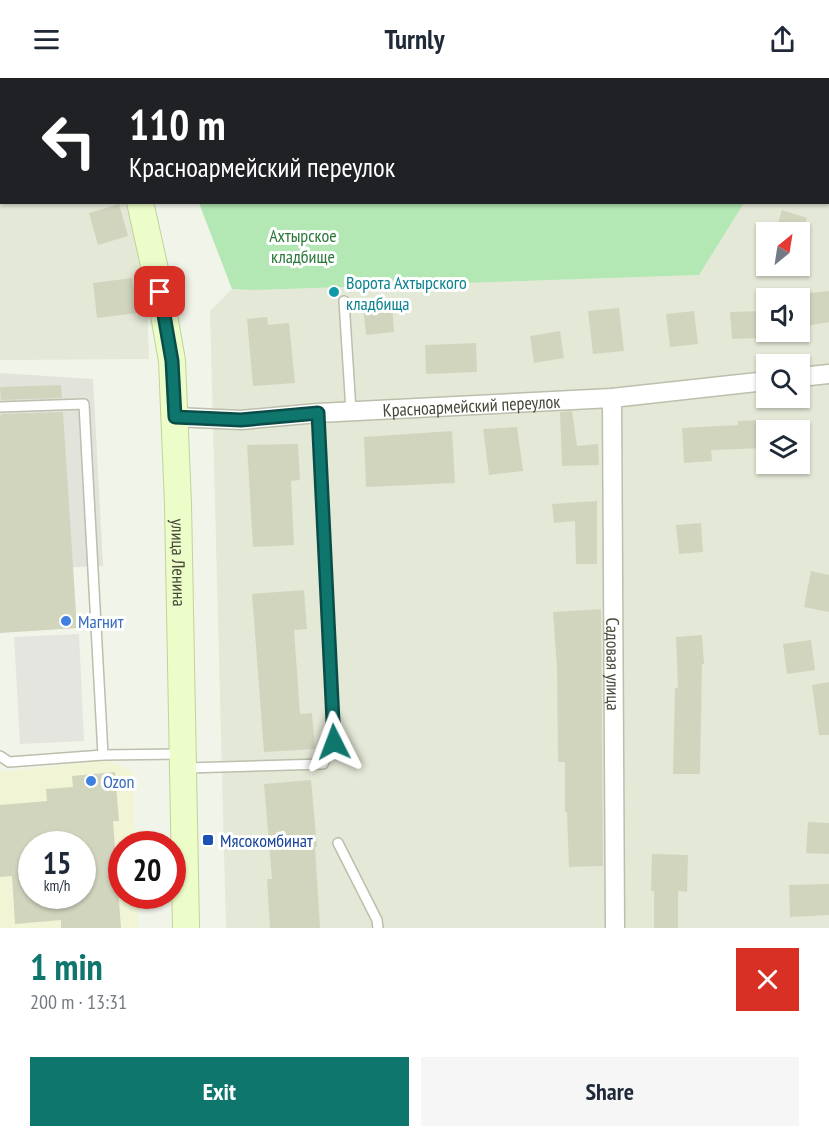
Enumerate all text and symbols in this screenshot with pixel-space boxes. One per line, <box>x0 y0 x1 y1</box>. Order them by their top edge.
text: Turnly <box>385 22 444 56</box>
icon: menu <box>30 23 63 56</box>
icon: share <box>766 23 799 56</box>
text: 110 m <box>129 97 226 152</box>
icon: left <box>30 102 108 180</box>
text: Красноармейский переулок <box>129 150 395 184</box>
north arrow <box>756 222 810 276</box>
map controls <box>756 222 810 474</box>
park label: Ахтырское кладбище <box>269 224 337 268</box>
pin <box>134 266 185 317</box>
place label: Ворота Ахтырского кладбища <box>346 271 467 315</box>
icon: arrive <box>143 275 176 308</box>
marker: Ворота Ахтырского кладбища <box>327 285 341 299</box>
button: sound <box>756 288 810 342</box>
button: search <box>756 354 810 408</box>
street label: Красноармейский переулок <box>382 389 561 421</box>
button: layers <box>756 420 810 474</box>
street label: улица Ленина <box>167 518 191 607</box>
place label: Магнит <box>78 610 124 633</box>
marker: Магнит <box>59 614 73 628</box>
street label: Садовая улица <box>602 617 625 711</box>
position arrow <box>302 710 366 774</box>
place label: Ozon <box>103 770 135 793</box>
marker: Ozon <box>84 774 98 788</box>
place label: Мясокомбинат <box>220 829 313 852</box>
speed limit sign: 20 <box>108 831 186 909</box>
marker: Мясокомбинат <box>201 833 215 847</box>
text: 15 <box>43 843 71 882</box>
text: km/h <box>44 876 70 895</box>
text: 1 min <box>30 943 103 990</box>
button: close <box>736 948 799 1011</box>
text: 200 m · 13:31 <box>30 989 127 1015</box>
button: Exit <box>30 1057 409 1126</box>
button: Share <box>421 1057 799 1126</box>

